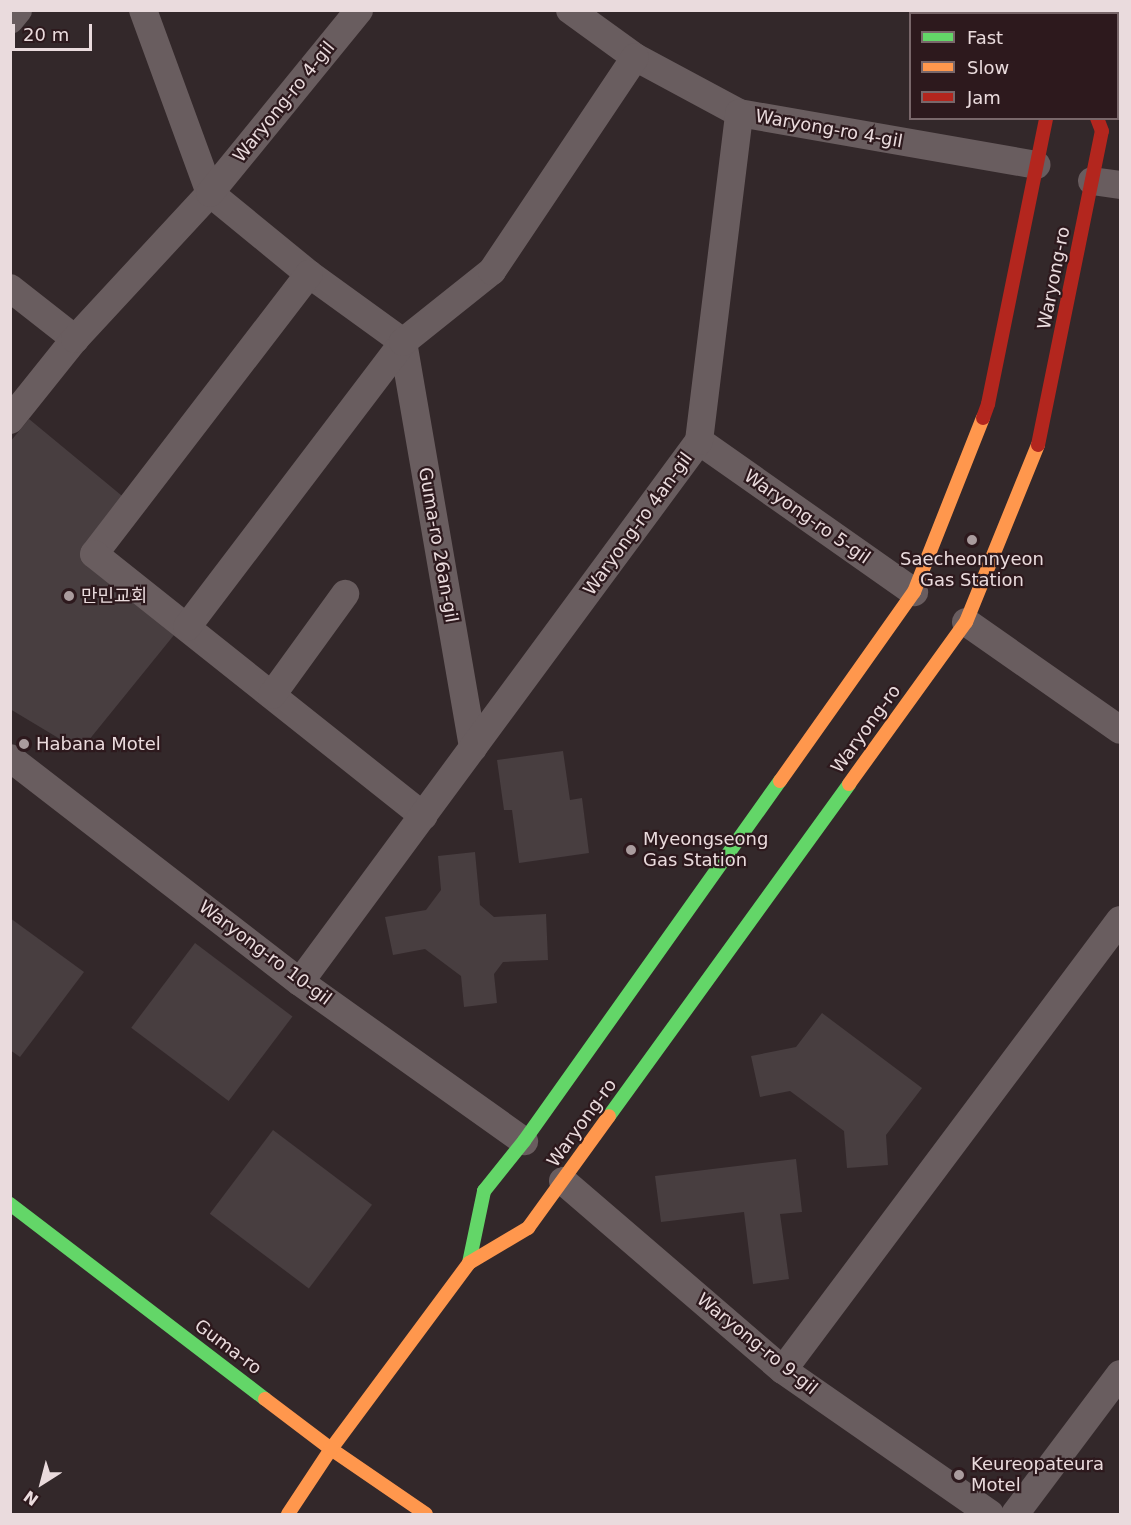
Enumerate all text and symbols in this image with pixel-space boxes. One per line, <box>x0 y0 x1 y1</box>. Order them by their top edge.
scale bar <box>15 12 94 50</box>
legend <box>909 12 1119 120</box>
text: 20 m <box>23 24 69 45</box>
text: Fast <box>967 27 1003 48</box>
street label: Waryong-ro 4-gil <box>229 37 339 167</box>
text: Slow <box>967 57 1009 78</box>
text: Jam <box>967 87 1001 108</box>
street label: Waryong-ro 4-gil <box>754 105 904 153</box>
street label: Waryong-ro <box>1033 225 1075 331</box>
street label: Waryong-ro 4an-gil <box>579 448 697 600</box>
street label: Waryong-ro 5-gil <box>740 465 874 569</box>
street label: Guma-ro 26an-gil <box>414 466 462 624</box>
marker: Saecheonnyeon Gas Station <box>965 533 979 547</box>
place label: Saecheonnyeon Gas Station <box>900 549 1044 592</box>
place label: 만민교회 <box>81 585 147 607</box>
marker: 만민교회 <box>62 589 76 603</box>
street label: Waryong-ro <box>827 681 905 777</box>
place label: Habana Motel <box>36 733 161 755</box>
marker: Habana Motel <box>17 737 31 751</box>
place label: Myeongseong Gas Station <box>643 829 768 872</box>
marker: Myeongseong Gas Station <box>624 843 638 857</box>
street label: Waryong-ro 10-gil <box>194 896 336 1010</box>
street label: Waryong-ro <box>543 1075 621 1171</box>
street label: Waryong-ro 9-gil <box>692 1289 822 1399</box>
street label: Guma-ro <box>190 1315 266 1379</box>
north arrow <box>12 1453 72 1513</box>
place label: Keureopateura Motel <box>971 1454 1104 1496</box>
marker: Keureopateura Motel <box>952 1468 966 1482</box>
text: N <box>20 1486 42 1510</box>

